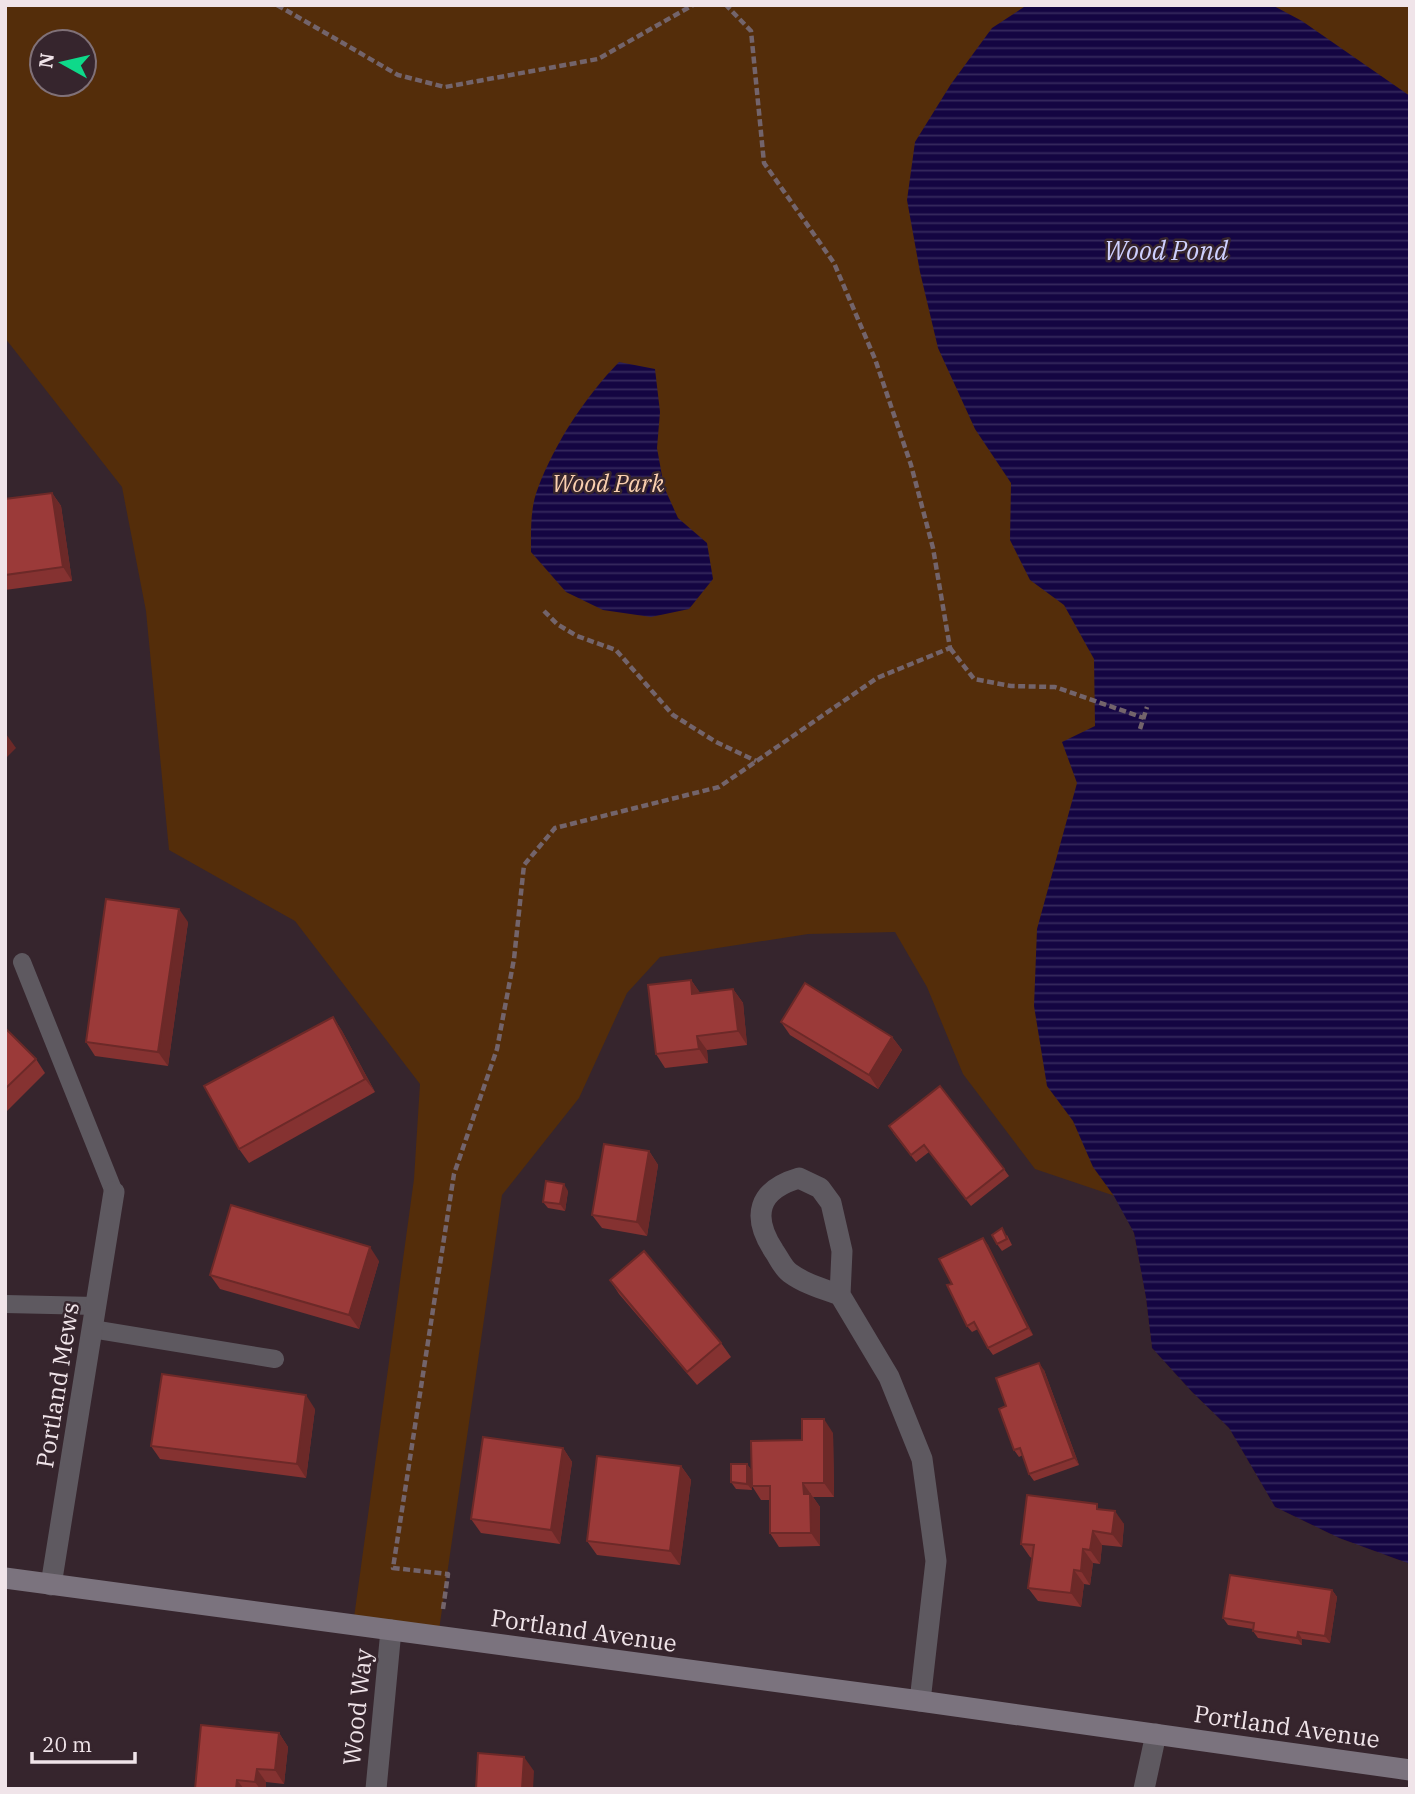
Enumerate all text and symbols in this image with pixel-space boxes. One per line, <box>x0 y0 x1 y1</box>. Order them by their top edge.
north arrow <box>28 28 98 98</box>
text: N <box>33 52 59 70</box>
water label: Wood Pond <box>1104 233 1229 267</box>
park label: Wood Park <box>552 467 664 499</box>
street label: Portland Mews <box>28 1300 86 1470</box>
street label: Portland Avenue <box>489 1601 679 1659</box>
street label: Wood Way <box>335 1647 379 1767</box>
street label: Portland Avenue <box>1192 1697 1382 1755</box>
scale bar <box>32 1720 135 1764</box>
text: 20 m <box>42 1730 92 1758</box>

